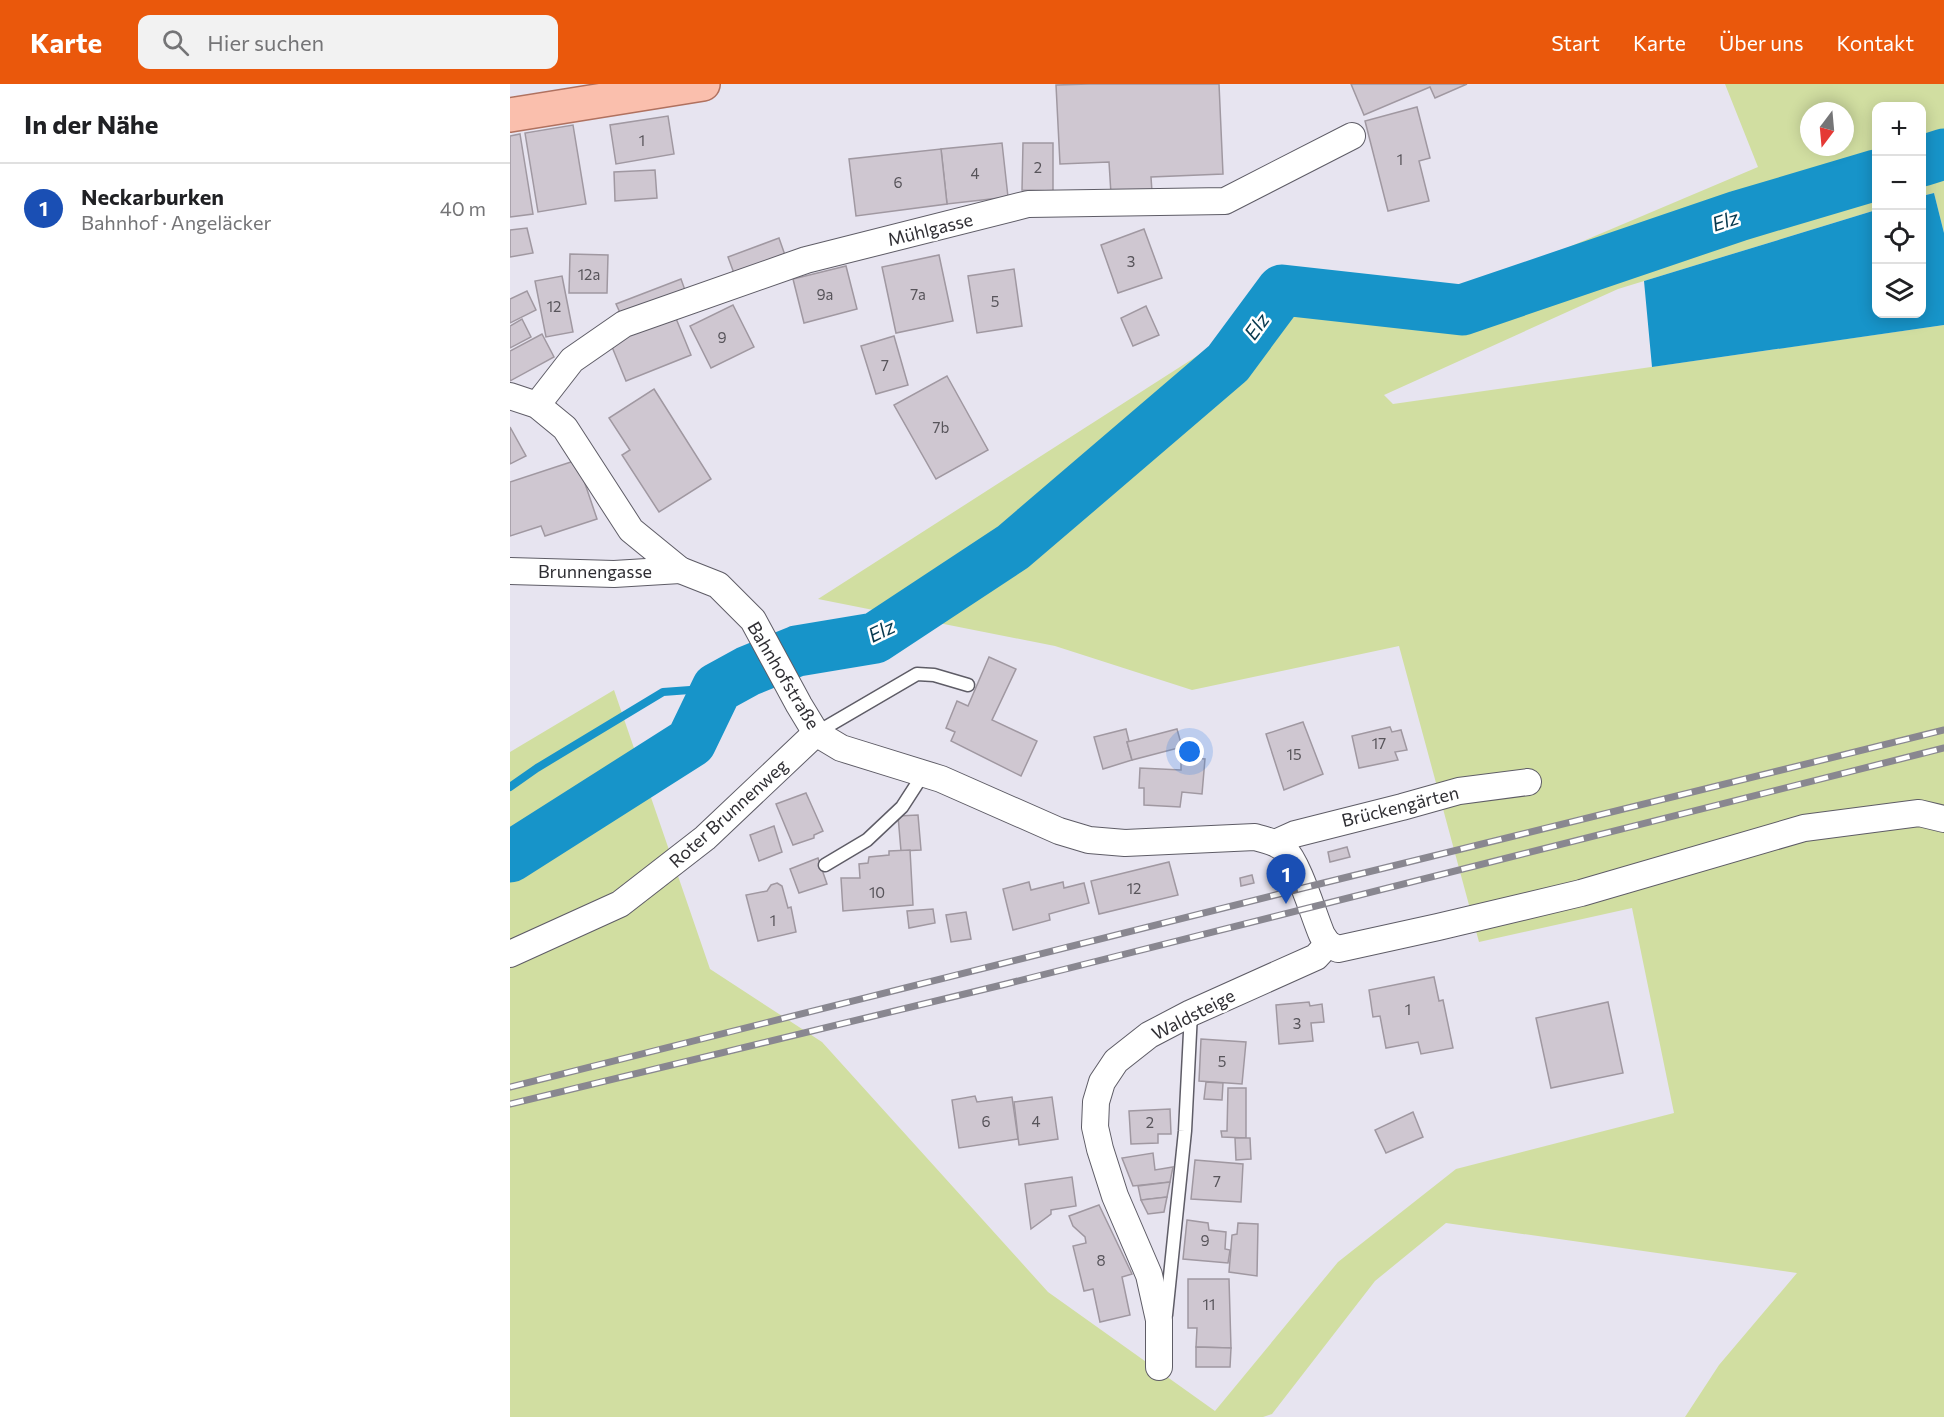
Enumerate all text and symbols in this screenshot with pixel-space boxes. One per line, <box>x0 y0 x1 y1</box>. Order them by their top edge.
search box <box>138 15 558 69</box>
text: Karte <box>30 25 102 59</box>
icon: search <box>159 26 192 59</box>
text: Hier suchen <box>207 29 324 56</box>
text: Start <box>1551 30 1600 55</box>
text: Karte <box>1633 30 1686 55</box>
text: Über uns <box>1719 30 1803 55</box>
text: Kontakt <box>1836 30 1914 55</box>
north arrow <box>1800 102 1854 156</box>
map controls <box>1872 102 1926 318</box>
button: + <box>1872 102 1926 156</box>
text: In der Nähe <box>24 108 159 139</box>
house number: 1 <box>639 131 645 149</box>
house number: 1 <box>1397 150 1403 168</box>
button: − <box>1872 156 1926 210</box>
house number: 2 <box>1034 158 1042 176</box>
house number: 4 <box>971 164 980 182</box>
house number: 6 <box>893 173 903 191</box>
text: Neckarburken <box>81 183 224 210</box>
text: 1 <box>39 196 48 220</box>
text: 40 m <box>440 196 486 220</box>
water label: Elz <box>1709 204 1742 236</box>
street label: Mühlgasse <box>885 208 975 250</box>
text: Bahnhof · Angeläcker <box>81 210 272 234</box>
button: locate <box>1872 210 1926 264</box>
house number: 3 <box>1127 252 1135 270</box>
button: layers <box>1872 264 1926 318</box>
house number: 12a <box>578 265 600 283</box>
house number: 9a <box>817 285 833 303</box>
house number: 7a <box>910 285 926 303</box>
house number: 5 <box>991 292 999 310</box>
house number: 12 <box>547 297 561 315</box>
water label: Elz <box>1238 308 1274 344</box>
house number: 9 <box>717 328 727 346</box>
house number: 7 <box>881 356 889 374</box>
house number: 7b <box>933 418 950 436</box>
street label: Brunnengasse <box>538 560 652 582</box>
water label: Elz <box>864 613 898 647</box>
street label: Bahnhofstraße <box>743 617 825 733</box>
house number: 17 <box>1372 734 1386 752</box>
your location <box>1175 737 1204 766</box>
house number: 15 <box>1286 745 1302 763</box>
street label: Roter Brunnenweg <box>664 754 792 872</box>
street label: Brückengärten <box>1339 781 1461 831</box>
pin: 1 <box>1266 854 1306 904</box>
house number: 12 <box>1127 879 1141 897</box>
house number: 10 <box>869 883 885 901</box>
house number: 1 <box>770 911 776 929</box>
street label: Waldsteige <box>1148 984 1238 1044</box>
house number: 1 <box>1405 1000 1411 1018</box>
house number: 3 <box>1293 1014 1301 1032</box>
house number: 5 <box>1218 1052 1226 1070</box>
house number: 6 <box>981 1112 991 1130</box>
house number: 4 <box>1032 1112 1041 1130</box>
house number: 2 <box>1146 1113 1154 1131</box>
house number: 7 <box>1213 1172 1221 1190</box>
house number: 9 <box>1200 1231 1210 1249</box>
house number: 8 <box>1096 1251 1106 1269</box>
house number: 11 <box>1203 1295 1215 1313</box>

